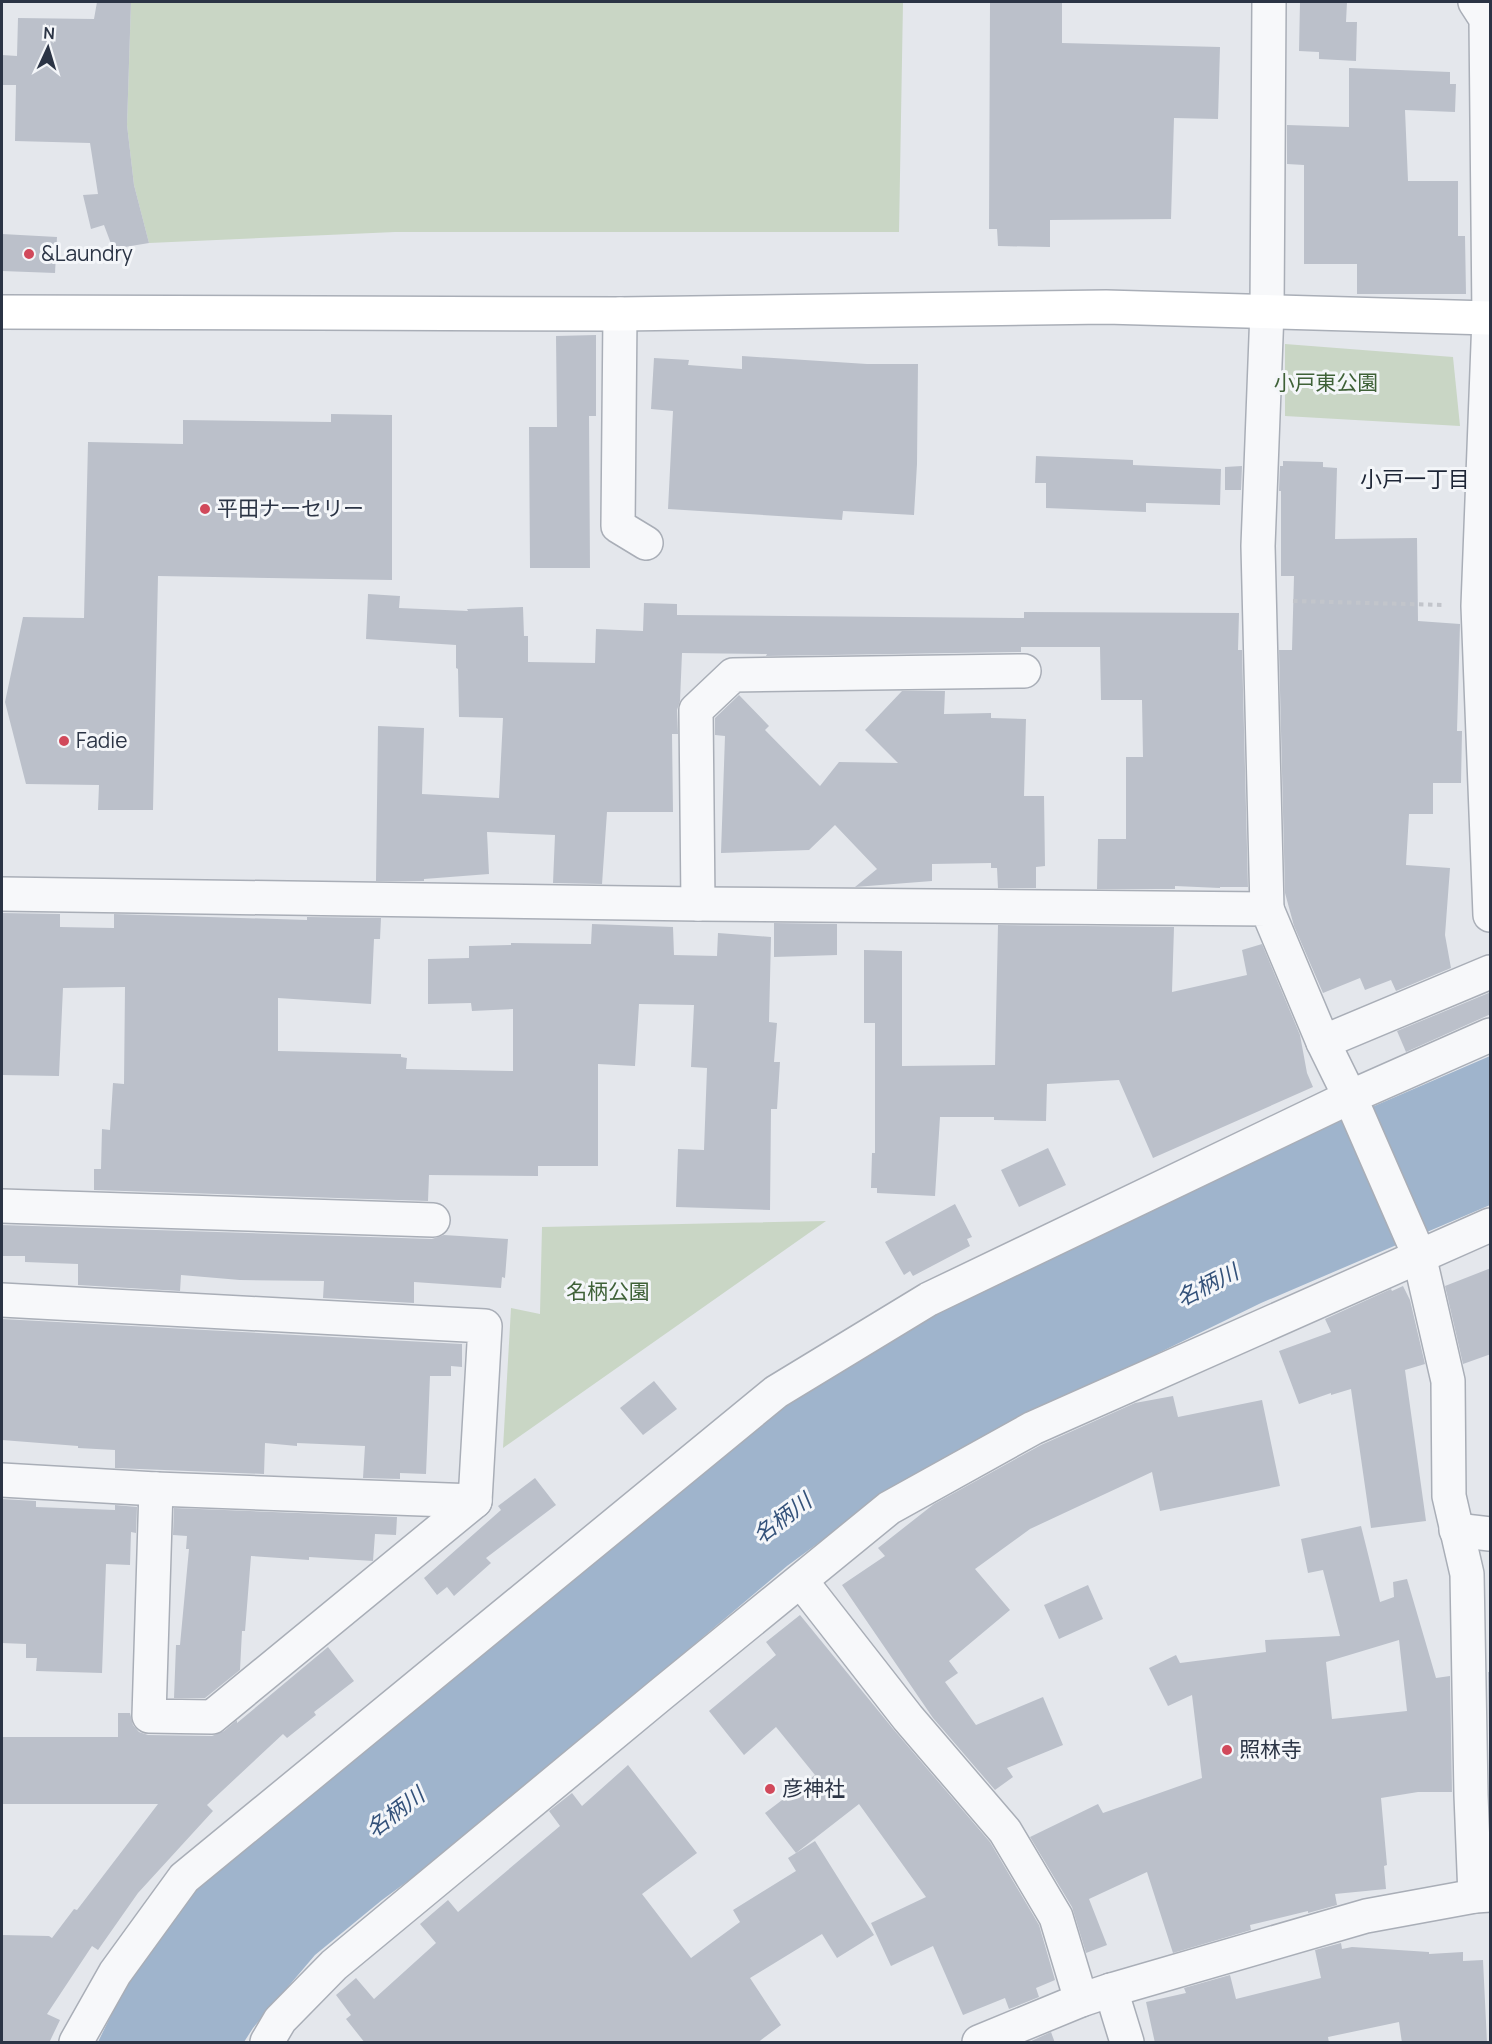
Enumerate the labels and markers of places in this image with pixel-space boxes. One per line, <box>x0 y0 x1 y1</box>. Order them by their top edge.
place label: &Laundry <box>41 239 133 267</box>
marker: &Laundry <box>22 247 36 261</box>
place label: 平田ナーセリー <box>217 494 364 522</box>
marker: 平田ナーセリー <box>198 502 212 516</box>
place label: Fadie <box>76 726 127 754</box>
marker: Fadie <box>57 734 71 748</box>
place label: 照林寺 <box>1239 1735 1302 1763</box>
marker: 照林寺 <box>1220 1743 1234 1757</box>
place label: 彦神社 <box>782 1774 845 1802</box>
marker: 彦神社 <box>763 1782 777 1796</box>

